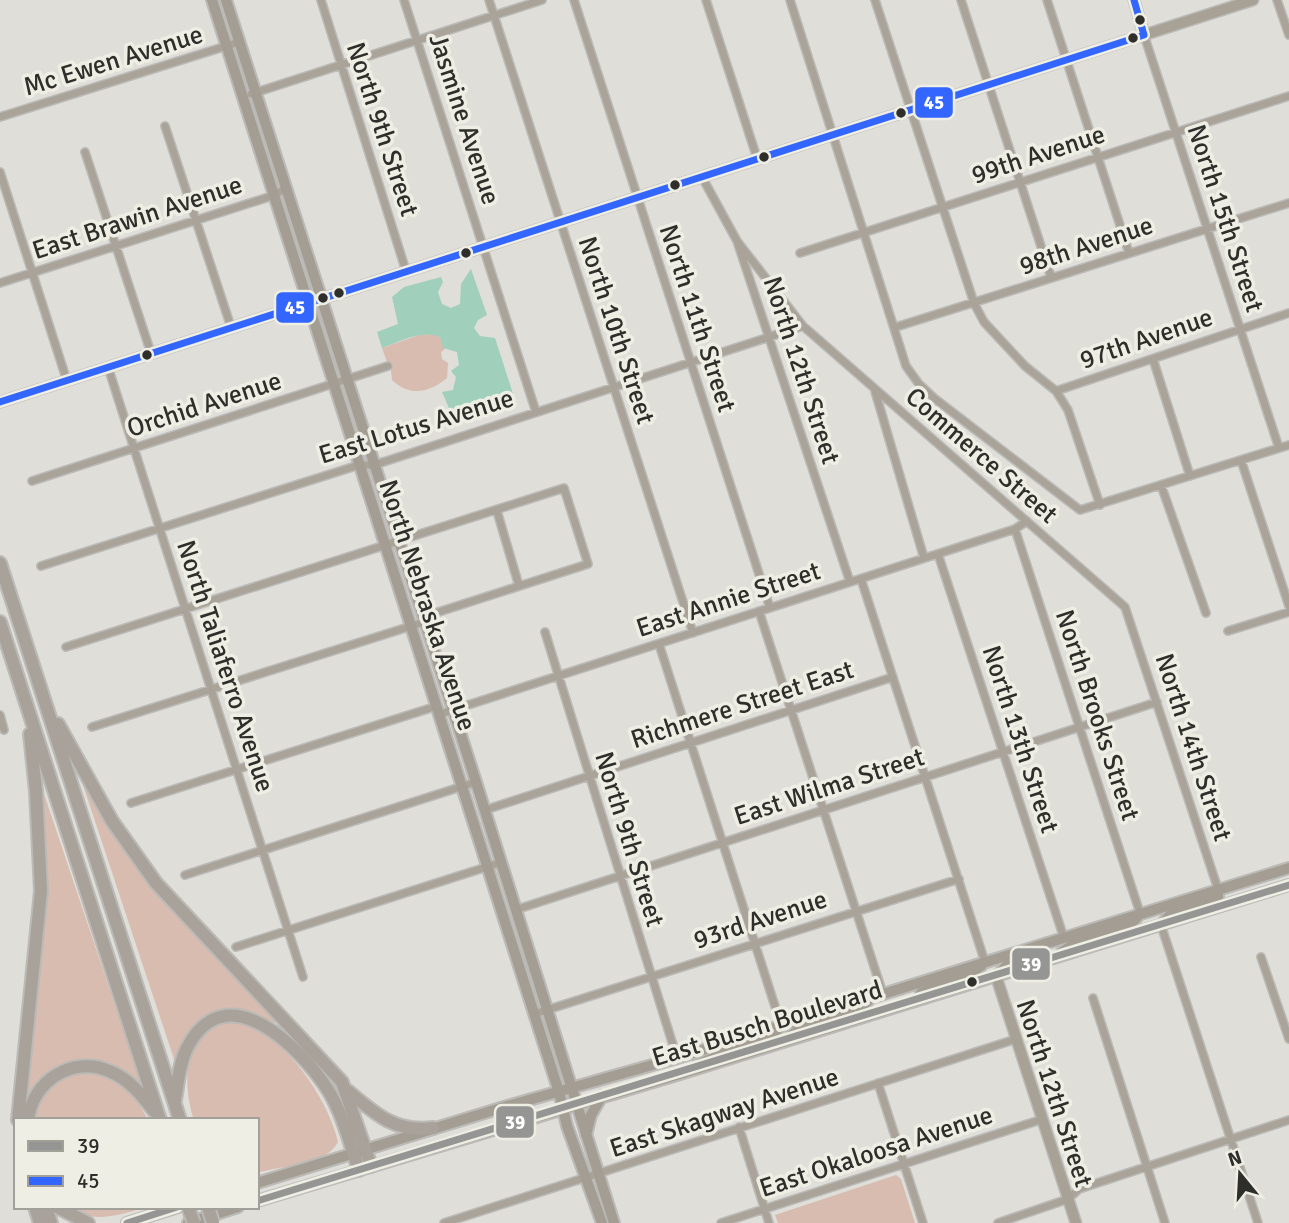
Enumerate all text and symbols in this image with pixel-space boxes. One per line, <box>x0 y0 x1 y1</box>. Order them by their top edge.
unlabelled marker <box>1133 13 1147 27</box>
street label: Mc Ewen Avenue <box>20 18 207 103</box>
street label: Jasmine Avenue <box>421 30 507 209</box>
unlabelled marker <box>1126 31 1140 45</box>
street label: North 9th Street <box>339 38 425 220</box>
line badge: 45 <box>914 86 954 119</box>
text: 45 <box>924 91 944 115</box>
unlabelled marker <box>894 106 908 120</box>
street label: 99th Avenue <box>968 118 1109 192</box>
street label: North 15th Street <box>1180 121 1270 316</box>
unlabelled marker <box>757 150 771 164</box>
street label: East Brawin Avenue <box>28 169 246 267</box>
unlabelled marker <box>668 178 682 192</box>
street label: 98th Avenue <box>1016 209 1157 283</box>
street label: North 11th Street <box>652 221 742 416</box>
street label: North 10th Street <box>571 233 661 428</box>
unlabelled marker <box>459 246 473 260</box>
street label: North 12th Street <box>756 273 846 468</box>
unlabelled marker <box>332 286 346 300</box>
line badge: 45 <box>275 291 315 324</box>
unlabelled marker <box>316 291 330 305</box>
text: 45 <box>285 296 305 320</box>
street label: 97th Avenue <box>1076 301 1217 377</box>
unlabelled marker <box>140 348 154 362</box>
street label: Orchid Avenue <box>123 365 286 445</box>
street label: Commerce Street <box>899 381 1064 531</box>
street label: East Lotus Avenue <box>315 382 517 472</box>
street label: North Nebraska Avenue <box>371 476 483 735</box>
street label: North Taliaferro Avenue <box>169 536 281 796</box>
street label: East Annie Street <box>632 555 824 645</box>
street label: North Brooks Street <box>1048 606 1146 825</box>
street label: North 13th Street <box>975 642 1065 837</box>
street label: North 14th Street <box>1148 650 1238 845</box>
street label: Richmere Street East <box>627 654 858 756</box>
street label: East Wilma Street <box>730 741 928 833</box>
street label: North 9th Street <box>587 748 671 931</box>
street label: 93rd Avenue <box>690 883 831 957</box>
line badge: 39 <box>1011 947 1051 981</box>
text: 39 <box>1021 953 1041 977</box>
street label: East Busch Boulevard <box>648 974 886 1074</box>
unlabelled marker <box>965 975 979 989</box>
street label: North 12th Street <box>1009 996 1099 1191</box>
street label: East Skagway Avenue <box>606 1061 843 1165</box>
street label: East Okaloosa Avenue <box>756 1099 997 1205</box>
line badge: 39 <box>495 1105 535 1139</box>
text: 39 <box>505 1111 525 1135</box>
legend <box>14 1118 259 1209</box>
text: 39 <box>77 1133 100 1159</box>
north arrow <box>1205 1139 1275 1209</box>
text: N <box>1225 1145 1245 1172</box>
text: 45 <box>77 1168 100 1194</box>

